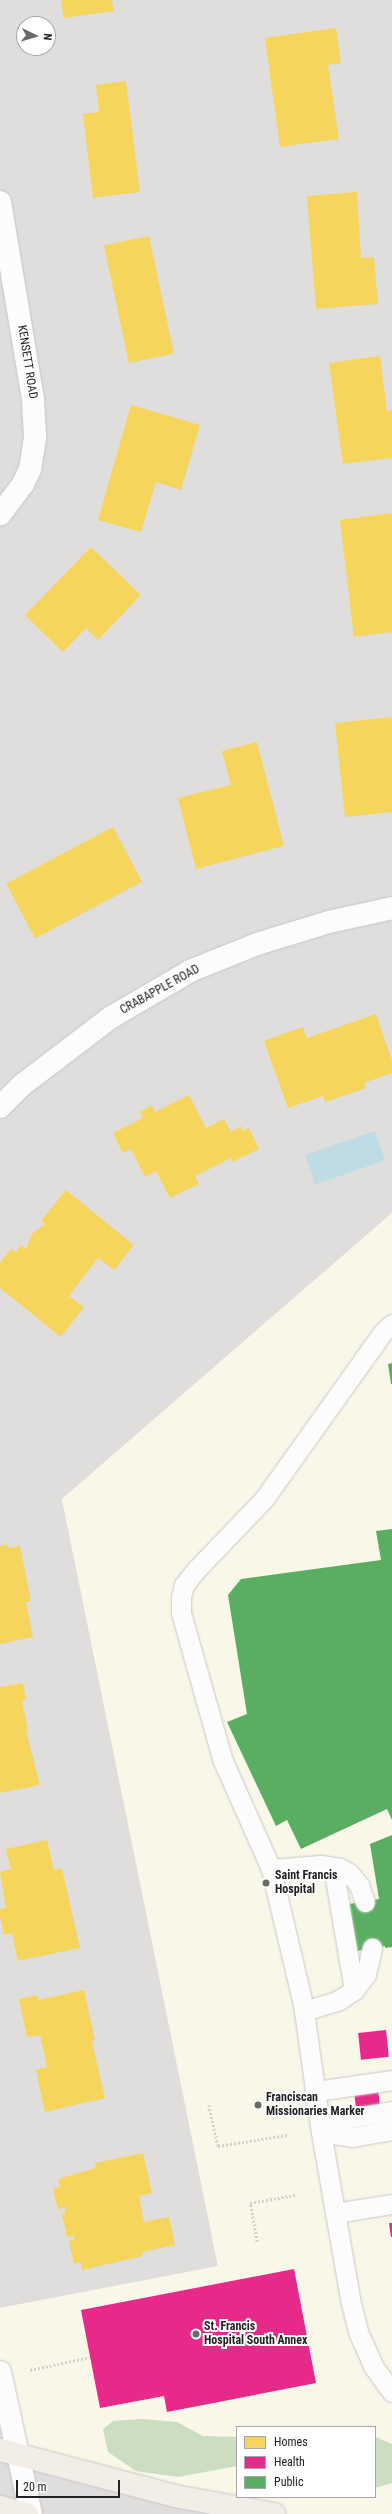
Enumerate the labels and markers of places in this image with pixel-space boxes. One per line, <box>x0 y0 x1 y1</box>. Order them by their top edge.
place label: Saint Francis Hospital <box>275 1869 337 1897</box>
marker: Saint Francis Hospital <box>260 1877 272 1889</box>
place label: Franciscan Missionaries Marker <box>266 2091 365 2119</box>
marker: Franciscan Missionaries Marker <box>253 2100 263 2110</box>
place label: St. Francis Hospital South Annex <box>204 2320 307 2348</box>
marker: St. Francis Hospital South Annex <box>191 2329 201 2339</box>

